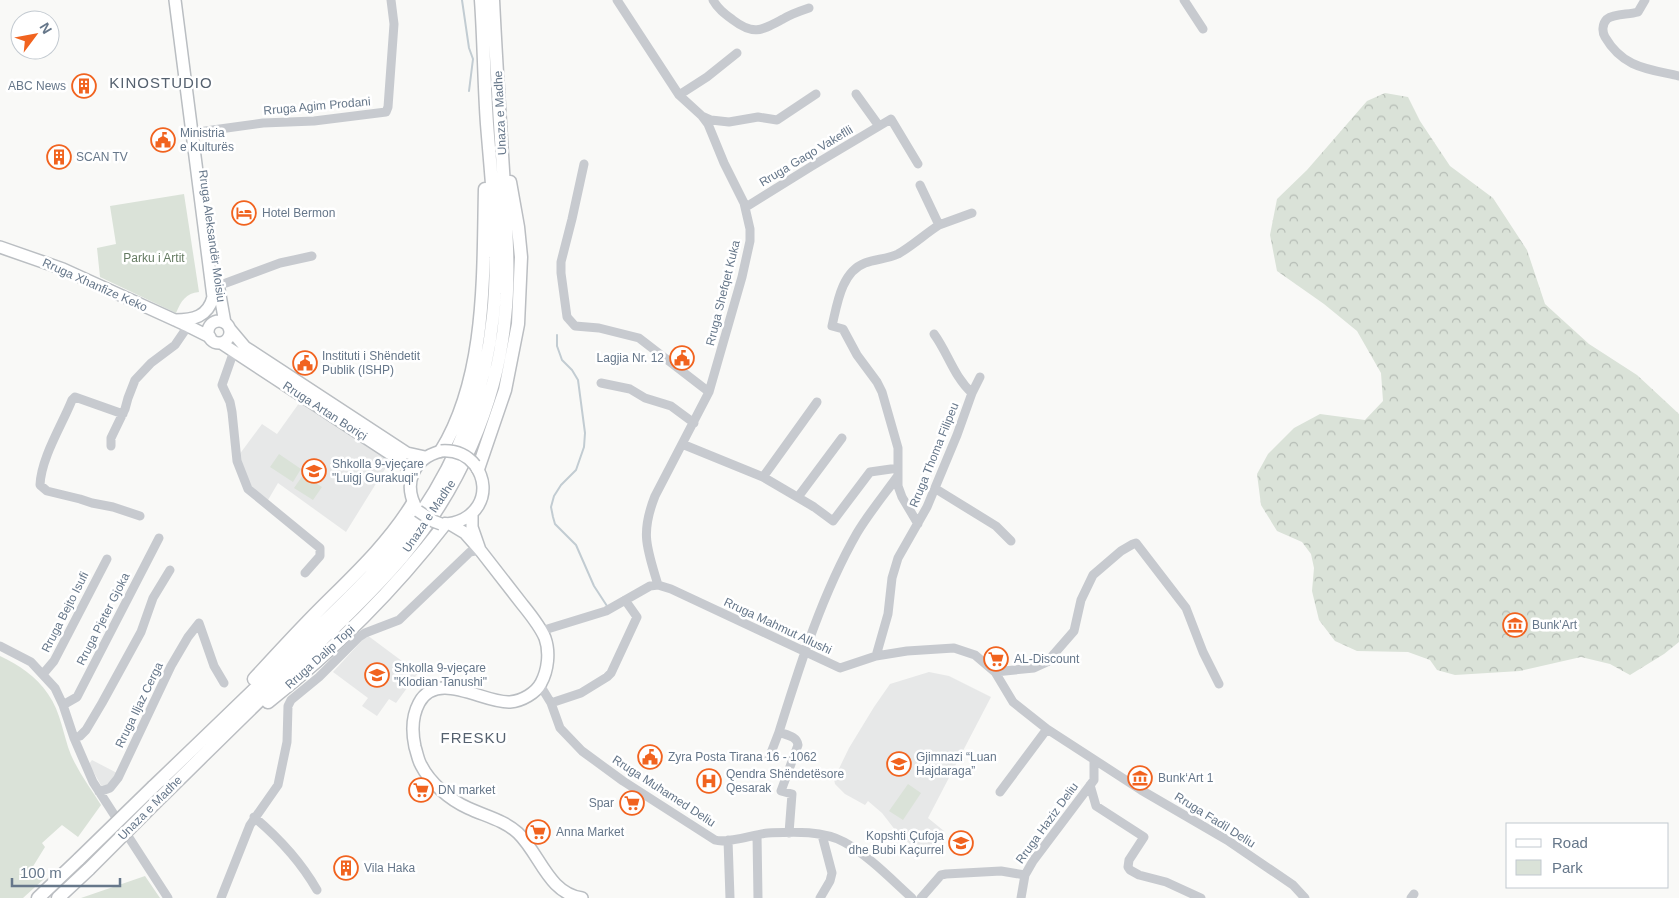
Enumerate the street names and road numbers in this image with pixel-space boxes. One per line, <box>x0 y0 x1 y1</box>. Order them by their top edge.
street label: Unaza e Madhe <box>491 70 509 156</box>
street label: Rruga Agim Prodani <box>263 94 371 118</box>
street label: Rruga Gaqo Vakeflli <box>757 123 855 189</box>
street label: Rruga Aleksandër Moisiu <box>196 169 228 303</box>
street label: Rruga Shefqet Kuka <box>703 239 743 347</box>
street label: Rruga Xhanfize Keko <box>40 256 150 315</box>
street label: Rruga Artan Boriçi <box>280 379 370 443</box>
street label: Rruga Thoma Filipeu <box>907 401 961 509</box>
street label: Unaza e Madhe <box>400 477 459 555</box>
street label: Rruga Bejto Isufi <box>39 569 91 655</box>
street label: Rruga Pjeter Gjoka <box>74 570 133 668</box>
street label: Rruga Mahmut Allushi <box>722 595 834 657</box>
street label: Rruga Dalip Topi <box>282 622 358 692</box>
street label: Rruga Iljaz Cerga <box>112 660 166 750</box>
street label: Rruga Muhamed Deliu <box>610 752 718 830</box>
street label: Unaza e Madhe <box>115 773 185 843</box>
street label: Rruga Haziz Deliu <box>1013 780 1081 866</box>
street label: Rruga Fadil Deliu <box>1172 789 1258 851</box>

